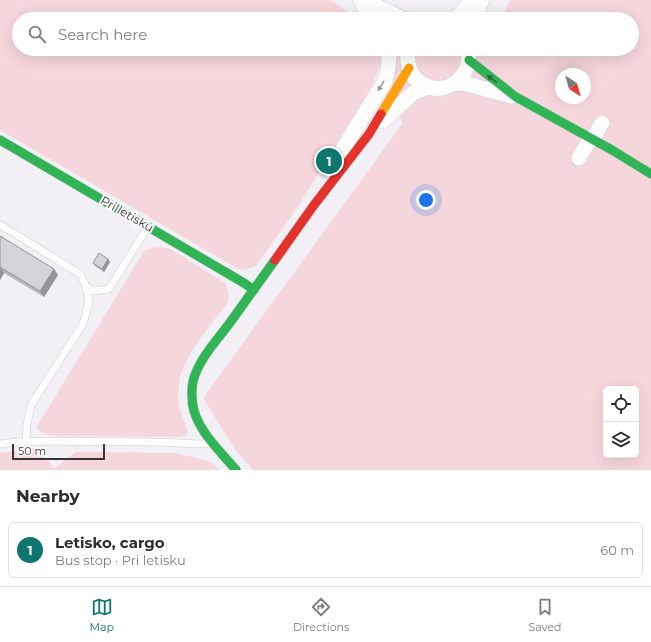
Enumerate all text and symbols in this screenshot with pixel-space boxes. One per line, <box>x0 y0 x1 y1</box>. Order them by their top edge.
search box <box>12 12 639 56</box>
icon: search <box>26 23 48 45</box>
text: Search here <box>58 25 147 44</box>
north arrow <box>555 68 591 104</box>
one-way arrow <box>487 75 497 83</box>
one-way arrow <box>378 80 385 92</box>
pin: 1 <box>316 146 342 176</box>
your location <box>416 190 436 210</box>
street label: Pri letisku <box>98 192 157 235</box>
map controls <box>603 386 639 458</box>
button: locate <box>603 386 639 422</box>
button: layers <box>603 422 639 458</box>
scale bar <box>12 442 105 461</box>
text: 50 m <box>18 444 46 458</box>
text: Nearby <box>16 486 80 506</box>
text: Letisko, cargo <box>55 533 165 552</box>
text: 1 <box>27 542 33 558</box>
text: 60 m <box>600 542 634 558</box>
text: Bus stop · Pri letisku <box>55 552 186 568</box>
tab: Map <box>90 596 114 634</box>
tab: Directions <box>293 596 349 634</box>
tab: Saved <box>528 596 561 634</box>

